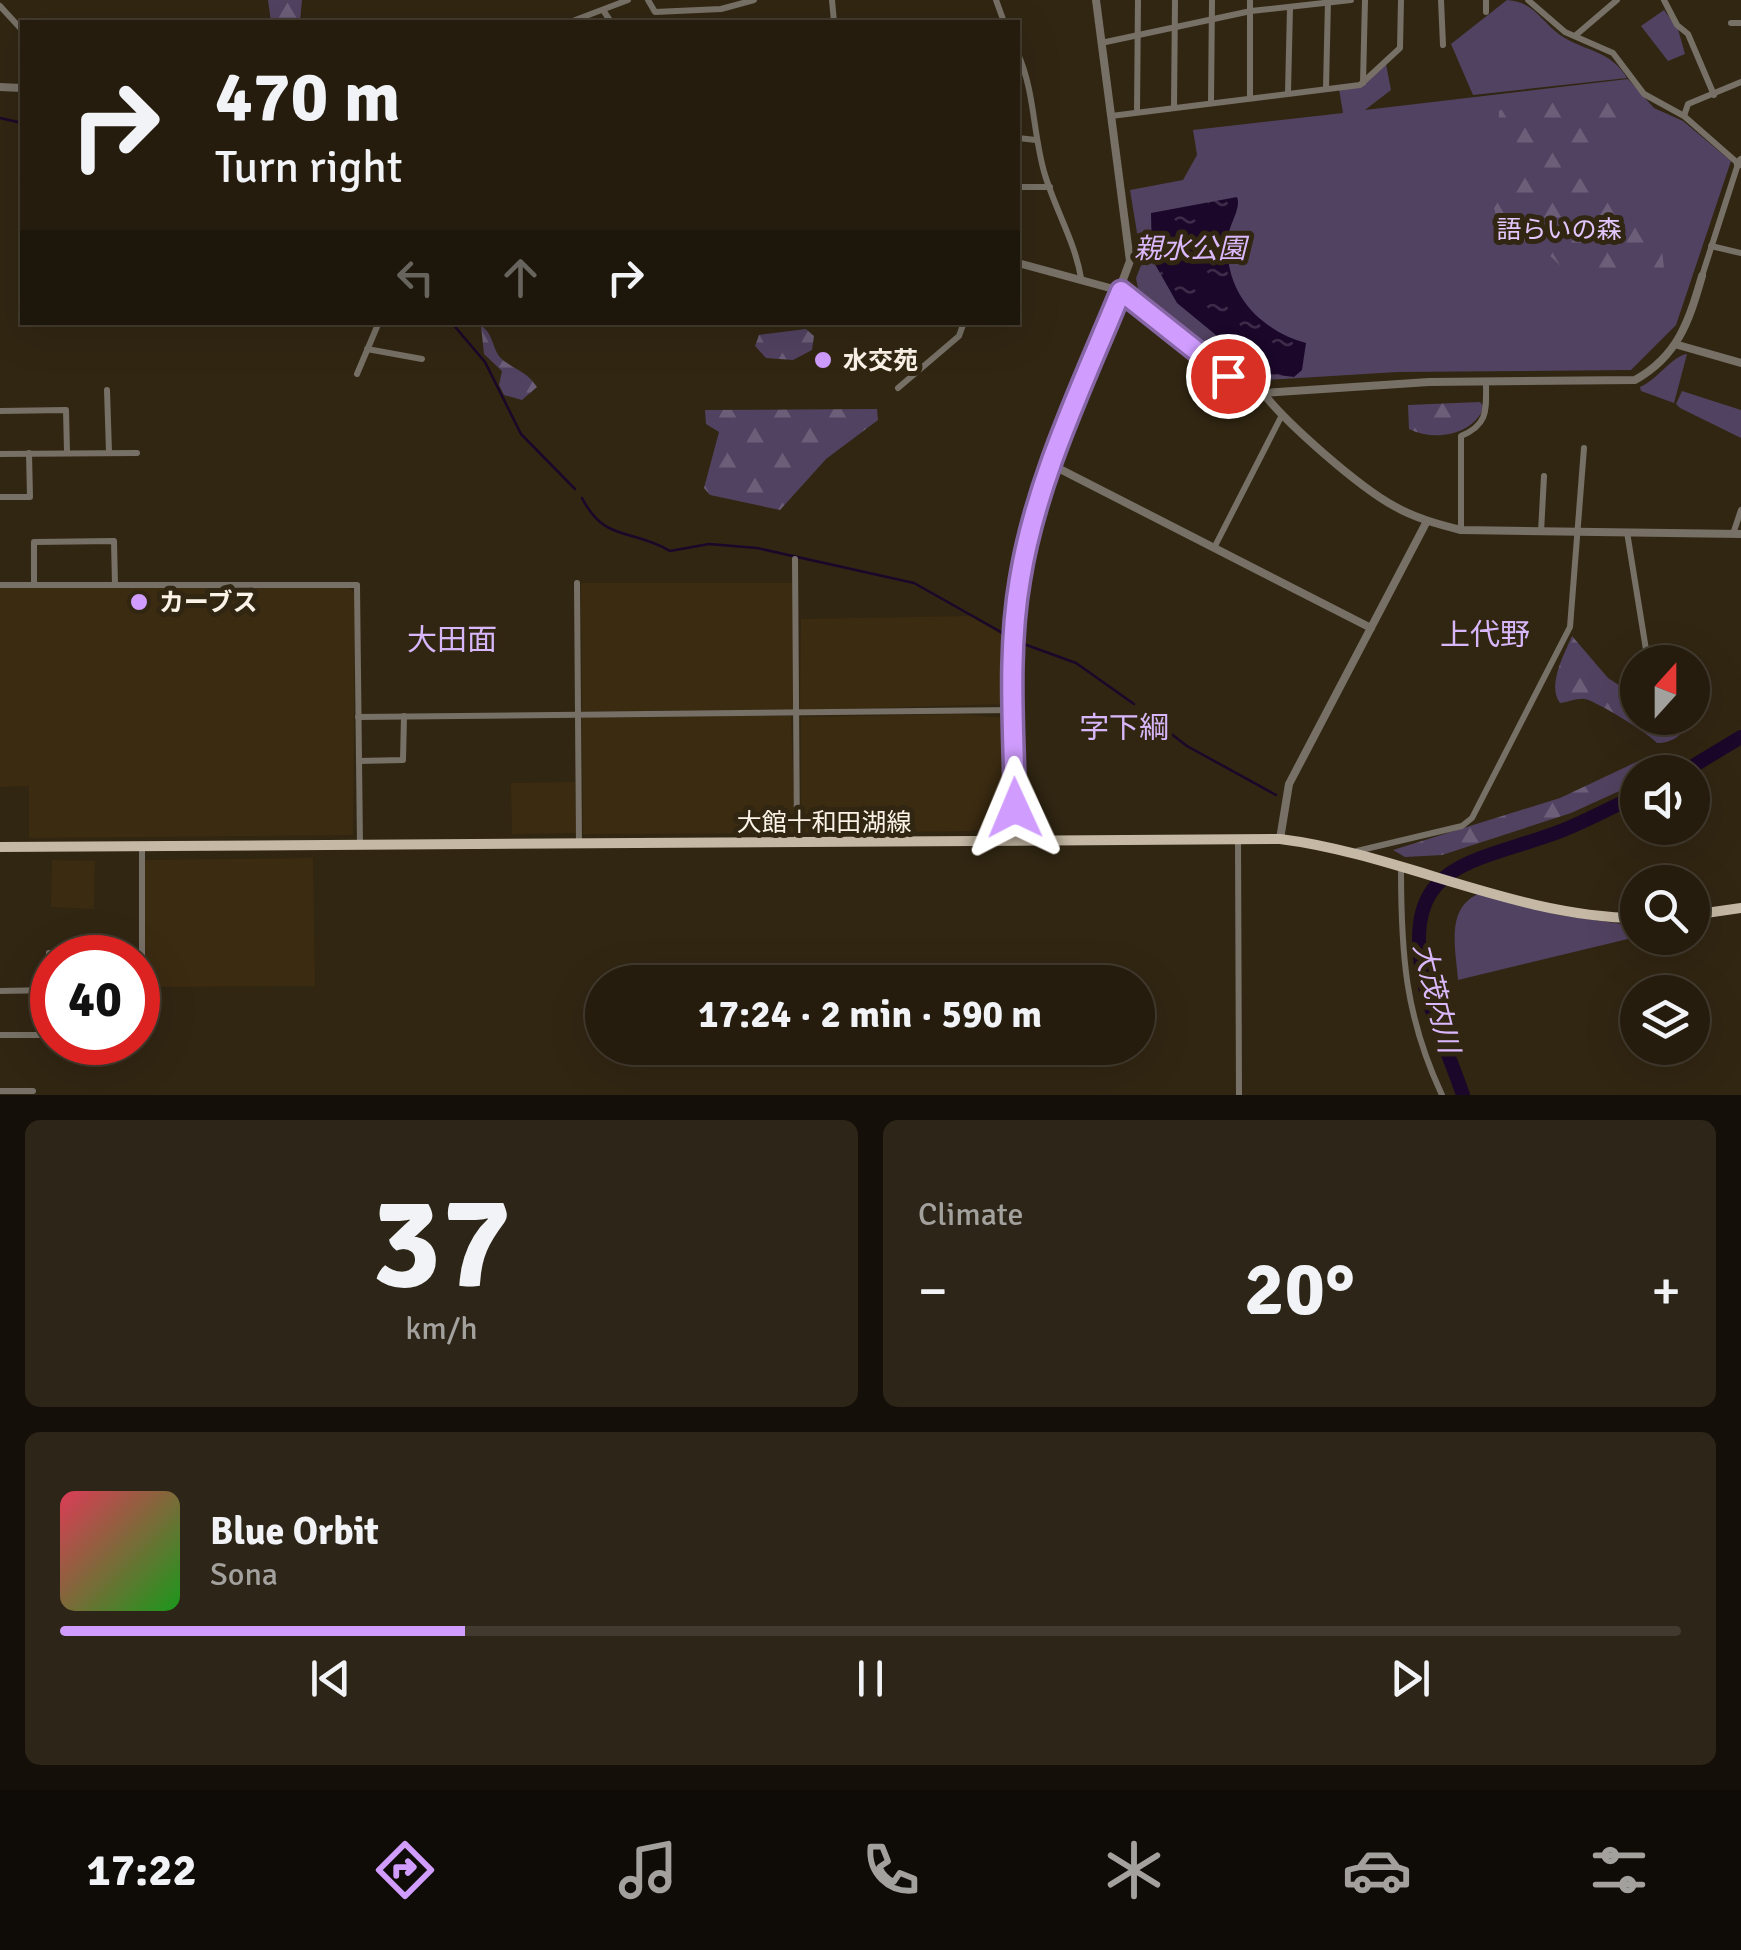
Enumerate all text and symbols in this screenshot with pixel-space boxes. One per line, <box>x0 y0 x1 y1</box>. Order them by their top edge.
text: 470 m <box>215 54 400 140</box>
icon: right <box>50 60 180 190</box>
text: Turn right <box>215 140 403 195</box>
park label: 語らいの森 <box>1496 214 1622 245</box>
water label: 親水公園 <box>1134 232 1250 266</box>
icon: left <box>388 250 443 305</box>
icon: ahead <box>493 250 548 305</box>
icon: right <box>598 250 653 305</box>
pin <box>1186 334 1271 419</box>
place label: 水交苑 <box>843 345 918 376</box>
marker: 水交苑 <box>812 349 834 371</box>
icon: arrive <box>1201 349 1256 404</box>
place label: カーブス <box>159 587 258 618</box>
marker: カーブス <box>128 591 150 613</box>
district label: 上代野 <box>1440 617 1530 654</box>
district label: 大田面 <box>407 622 497 659</box>
north arrow <box>1620 645 1710 735</box>
map controls <box>1620 645 1710 1065</box>
district label: 字下綱 <box>1079 710 1169 747</box>
button: sound <box>1620 755 1710 845</box>
position arrow <box>963 756 1067 860</box>
street label: 大館十和田湖線 <box>736 807 912 838</box>
button: search <box>1620 865 1710 955</box>
speed limit sign: 40 <box>30 935 160 1065</box>
water label: 大茂内川 <box>1406 940 1467 1059</box>
button: layers <box>1620 975 1710 1065</box>
text: 17:24 · 2 min · 590 m <box>698 991 1042 1038</box>
text: 37 <box>371 1164 512 1324</box>
text: Climate <box>918 1195 1024 1234</box>
text: 20° <box>1244 1243 1355 1336</box>
text: − <box>918 1257 948 1325</box>
text: + <box>1651 1257 1681 1325</box>
text: km/h <box>405 1309 478 1348</box>
text: Blue Orbit <box>210 1508 379 1555</box>
text: Sona <box>210 1555 278 1594</box>
icon: previous <box>303 1651 358 1706</box>
icon: pause <box>843 1651 898 1706</box>
icon: next <box>1383 1651 1438 1706</box>
icon: directions <box>370 1835 440 1905</box>
icon: music <box>613 1835 683 1905</box>
icon: phone <box>856 1835 926 1905</box>
icon: climate <box>1099 1835 1169 1905</box>
icon: car <box>1342 1835 1412 1905</box>
icon: filters <box>1584 1835 1654 1905</box>
text: 17:22 <box>86 1843 197 1898</box>

